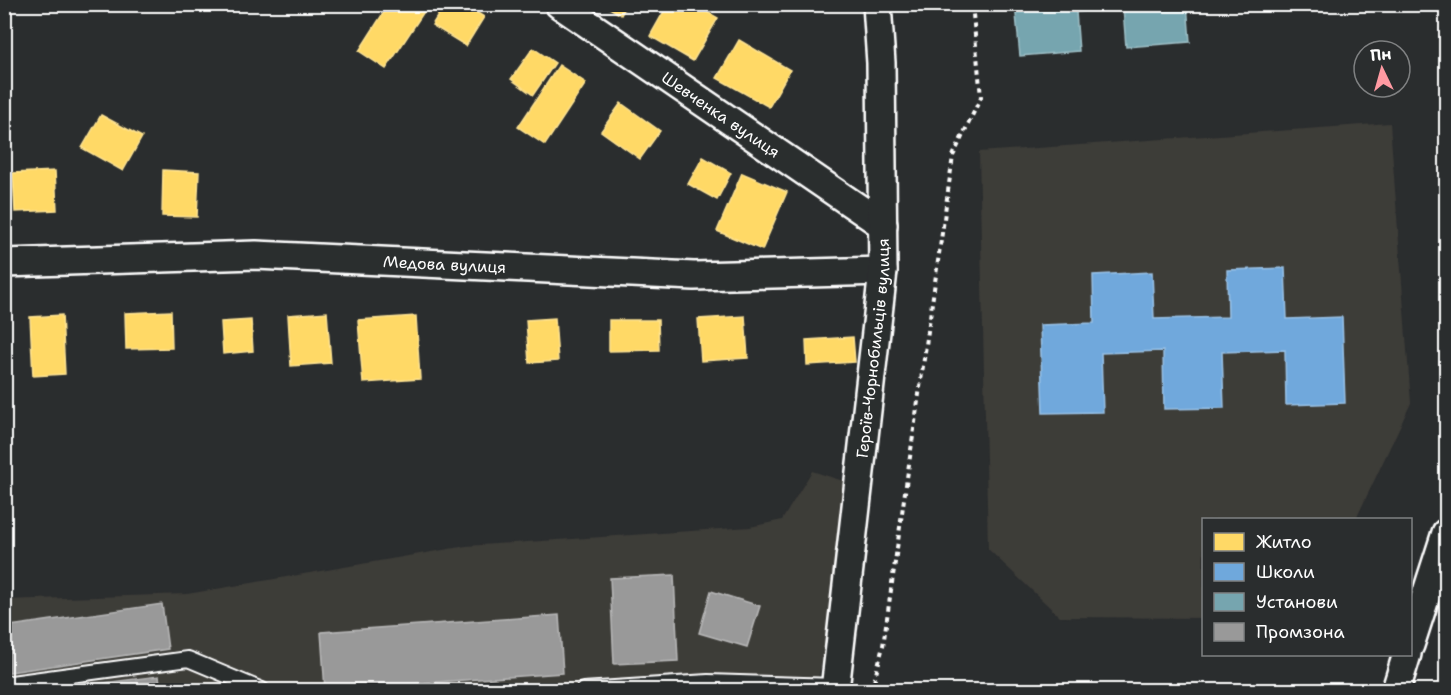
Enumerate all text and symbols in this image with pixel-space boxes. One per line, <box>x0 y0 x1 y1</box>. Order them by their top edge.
north arrow <box>1352 39 1412 99</box>
text: Пн <box>1369 43 1392 66</box>
street label: Шевченка вулиця <box>657 67 784 163</box>
street label: Героїв-Чорнобильців вулиця <box>852 238 894 459</box>
street label: Медова вулиця <box>383 251 507 278</box>
legend <box>1202 518 1412 656</box>
text: Житло <box>1256 530 1312 554</box>
text: Школи <box>1256 560 1315 584</box>
text: Установи <box>1256 590 1338 614</box>
text: Промзона <box>1256 620 1345 644</box>

